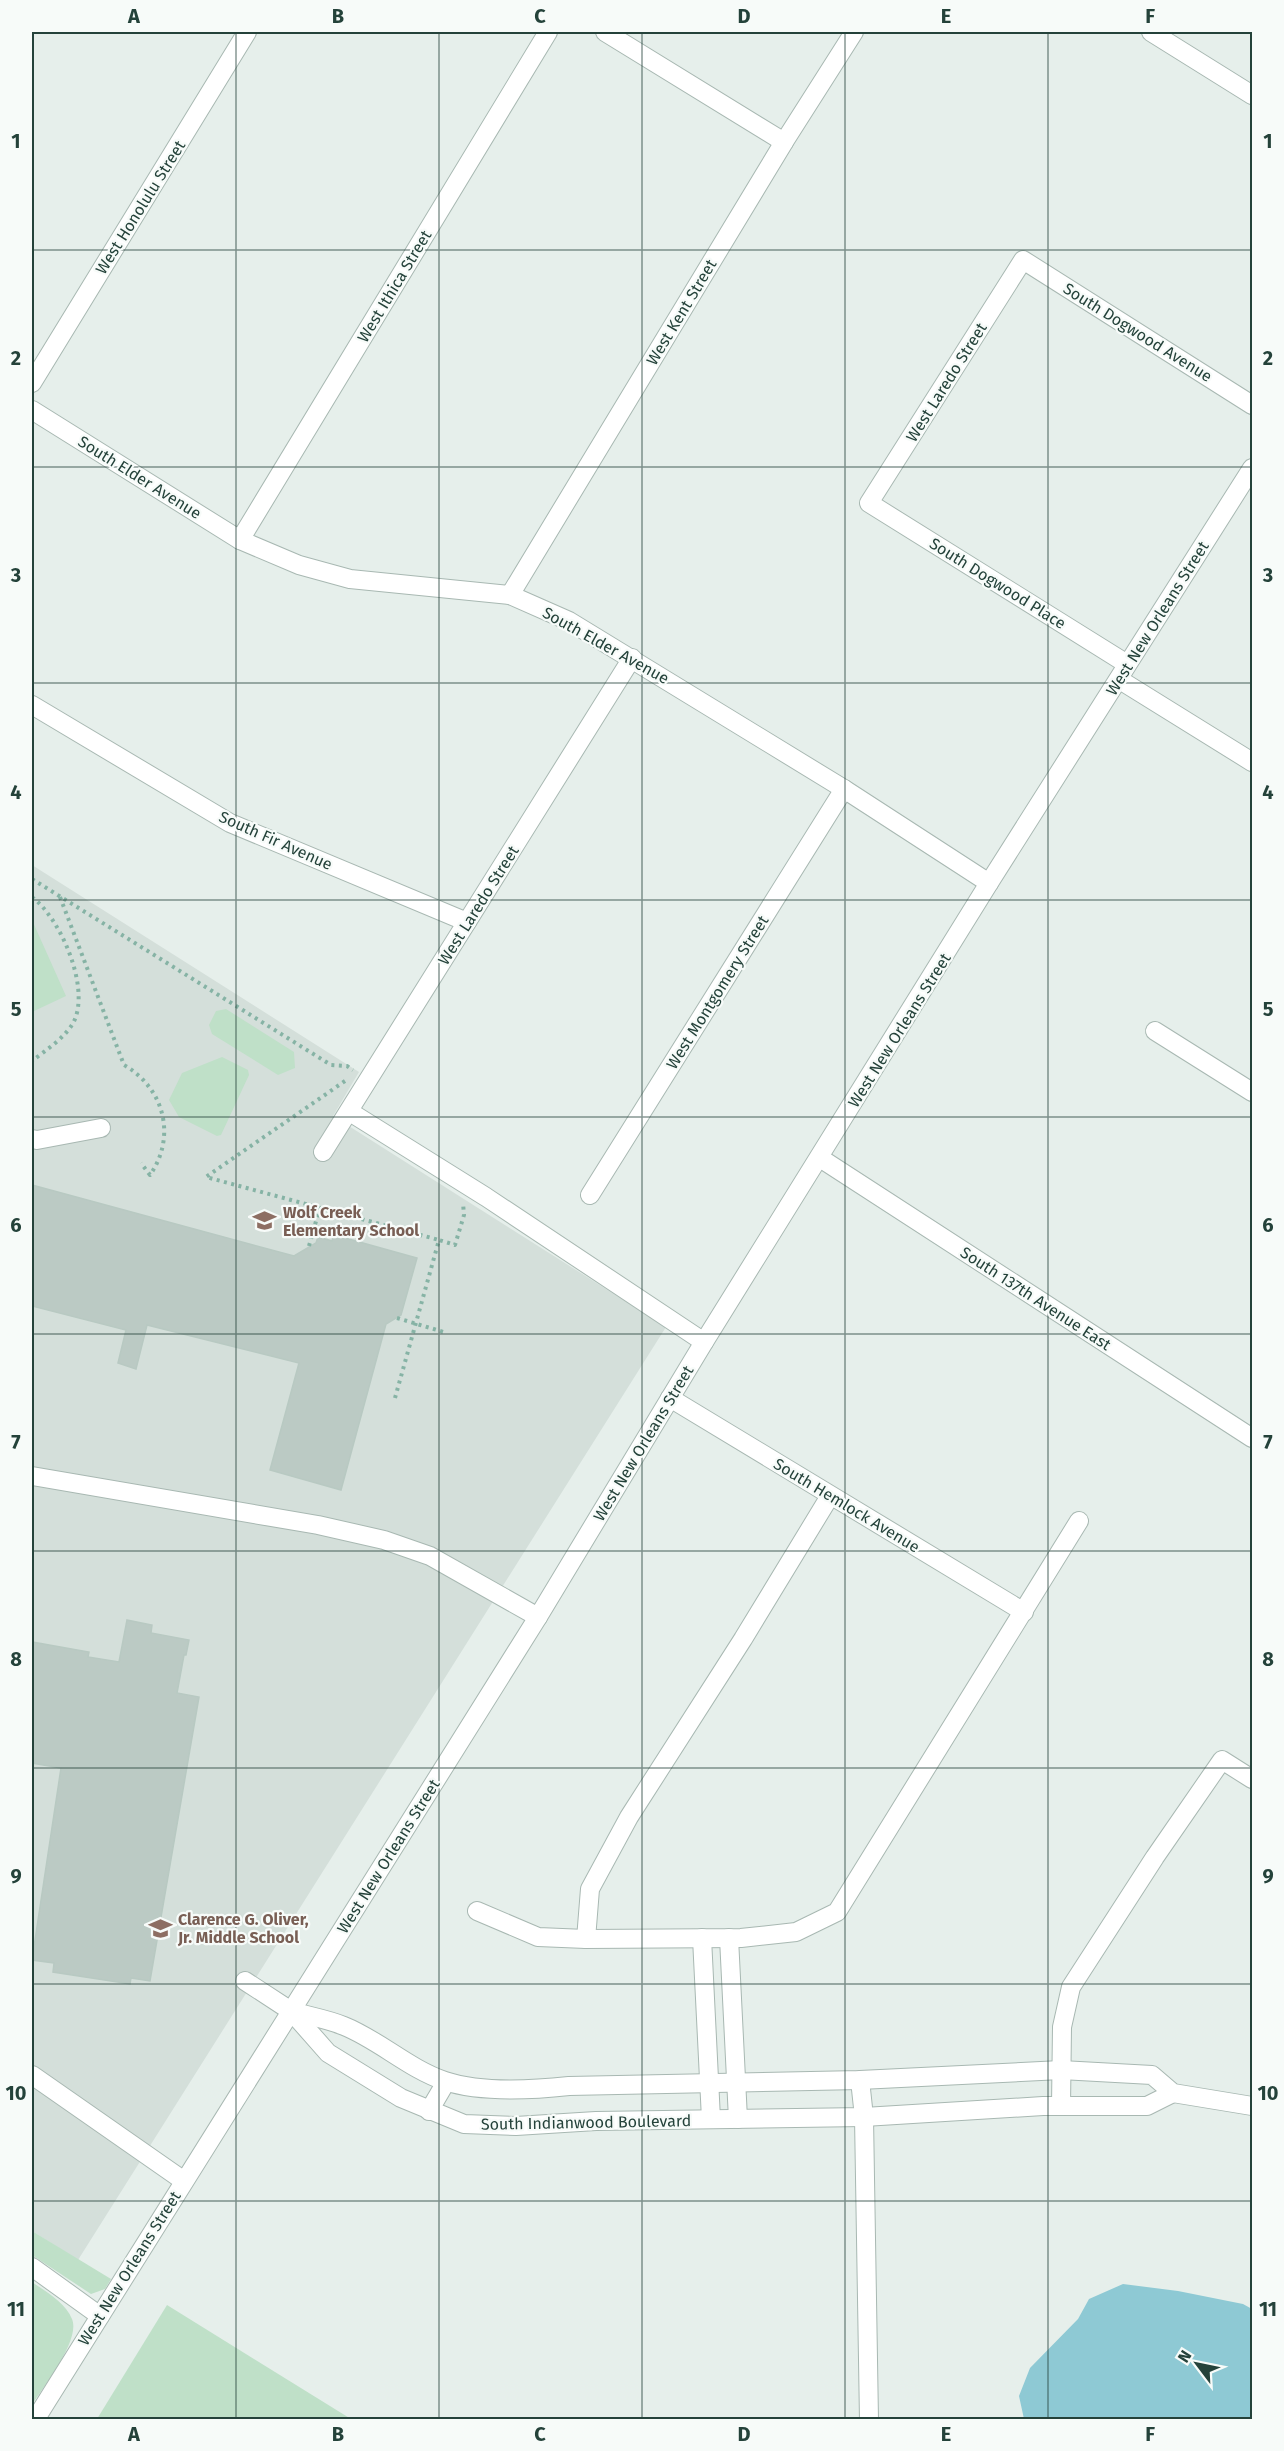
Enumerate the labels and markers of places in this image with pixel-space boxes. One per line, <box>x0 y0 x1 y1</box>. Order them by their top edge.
place label: Wolf Creek Elementary School <box>283 1203 419 1240</box>
school or university icon: Wolf Creek Elementary School <box>252 1208 278 1234</box>
place label: Clarence G. Oliver, Jr. Middle School <box>177 1910 309 1947</box>
school or university icon: Clarence G. Oliver, Jr. Middle School <box>147 1915 173 1941</box>

